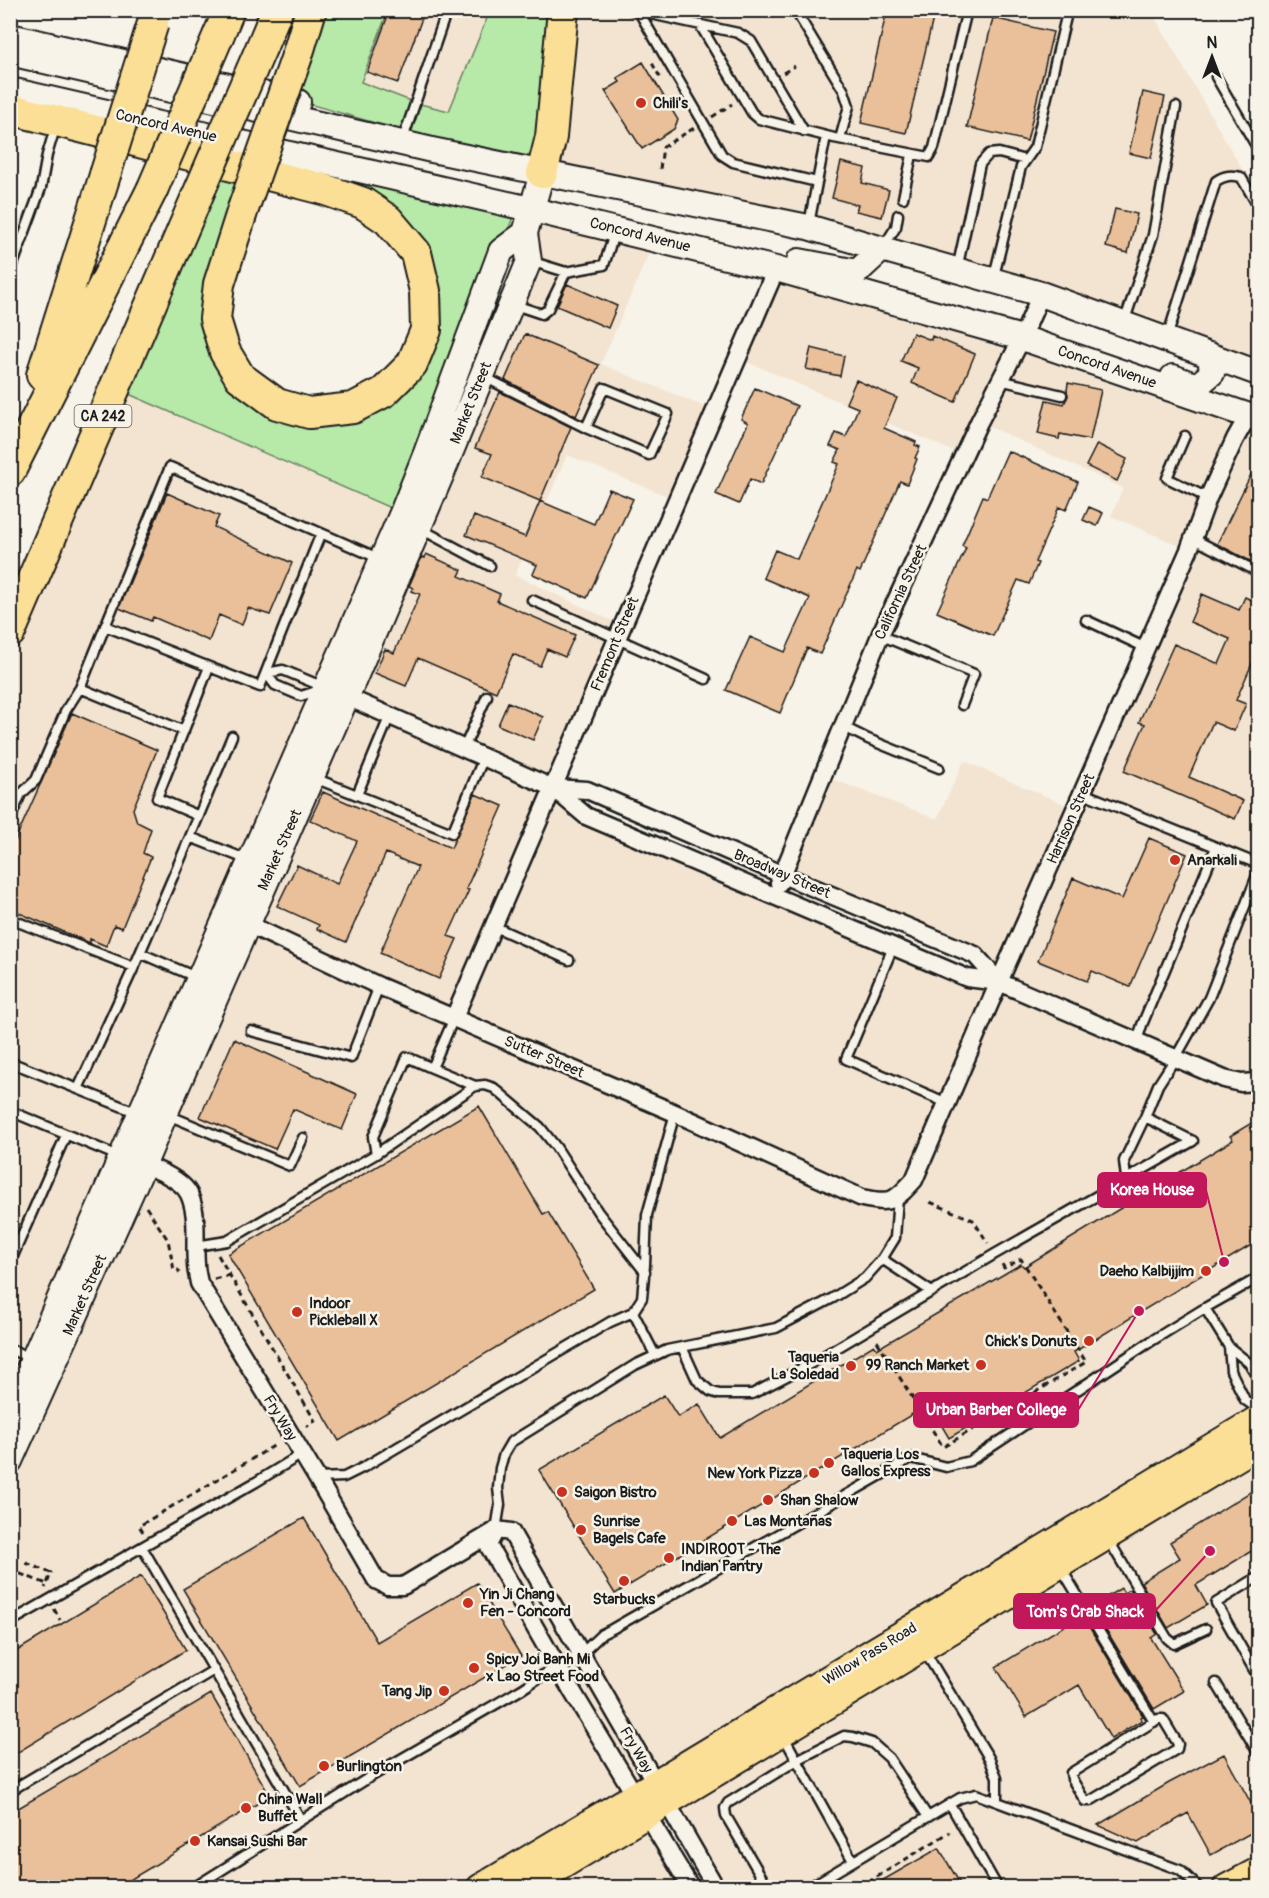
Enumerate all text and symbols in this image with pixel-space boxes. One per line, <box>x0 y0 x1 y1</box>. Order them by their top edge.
north arrow <box>1182 27 1242 87</box>
text: N <box>1207 33 1218 53</box>
place label: Chili's <box>653 94 688 113</box>
marker: Chili's <box>634 96 648 110</box>
street label: Concord Avenue <box>114 105 219 147</box>
street label: Concord Avenue <box>588 213 693 257</box>
street label: Concord Avenue <box>1055 341 1159 393</box>
street label: Market Street <box>446 358 496 447</box>
road number: CA 242 <box>74 405 132 427</box>
street label: California Street <box>871 540 932 643</box>
street label: Fremont Street <box>587 593 644 694</box>
street label: Harrison Street <box>1043 770 1100 867</box>
street label: Market Street <box>254 806 307 893</box>
street label: Broadway Street <box>731 845 834 903</box>
place label: Anarkali <box>1187 851 1237 870</box>
marker: Anarkali <box>1168 853 1182 867</box>
street label: Sutter Street <box>501 1032 588 1083</box>
callout: Korea House <box>1098 1173 1206 1207</box>
text: Korea House <box>1110 1180 1195 1200</box>
street label: Market Street <box>59 1251 112 1338</box>
place label: Daeho Kalbijjim <box>1099 1262 1194 1281</box>
marker: Daeho Kalbijjim <box>1199 1264 1213 1278</box>
place label: Indoor Pickleball X <box>309 1294 378 1330</box>
marker: Indoor Pickleball X <box>290 1305 304 1319</box>
place label: Chick's Donuts <box>985 1332 1077 1351</box>
marker: Chick's Donuts <box>1082 1334 1096 1348</box>
place label: Taqueria La Soledad <box>771 1348 839 1384</box>
place label: 99 Ranch Market <box>866 1356 970 1375</box>
marker: 99 Ranch Market <box>974 1358 988 1372</box>
marker: Taqueria La Soledad <box>844 1359 858 1373</box>
street label: Fry Way <box>259 1392 301 1445</box>
callout: Urban Barber College <box>914 1393 1078 1427</box>
text: Urban Barber College <box>926 1400 1067 1420</box>
place label: Taqueria Los Gallos Express <box>840 1445 931 1481</box>
marker: Taqueria Los Gallos Express <box>822 1456 836 1470</box>
place label: New York Pizza <box>707 1464 802 1483</box>
marker: New York Pizza <box>807 1466 821 1480</box>
place label: Saigon Bistro <box>574 1483 657 1502</box>
marker: Saigon Bistro <box>555 1485 569 1499</box>
place label: Shan Shalow <box>780 1491 859 1510</box>
marker: Shan Shalow <box>761 1493 775 1507</box>
place label: Sunrise Bagels Cafe <box>593 1512 666 1548</box>
place label: Las Montañas <box>744 1512 832 1531</box>
marker: Las Montañas <box>725 1514 739 1528</box>
marker: Sunrise Bagels Cafe <box>574 1523 588 1537</box>
place label: INDIROOT - The Indian Pantry <box>681 1540 781 1576</box>
marker: INDIROOT - The Indian Pantry <box>662 1551 676 1565</box>
marker: Starbucks <box>617 1574 631 1588</box>
place label: Yin Ji Chang Fen - Concord <box>479 1585 571 1621</box>
place label: Starbucks <box>593 1590 656 1609</box>
callout: Tom's Crab Shack <box>1014 1594 1155 1628</box>
marker: Yin Ji Chang Fen - Concord <box>461 1596 475 1610</box>
text: Tom's Crab Shack <box>1025 1602 1144 1622</box>
street label: Willow Pass Road <box>820 1618 920 1690</box>
place label: Spicy Joi Banh Mi x Lao Street Food <box>485 1650 599 1686</box>
marker: Spicy Joi Banh Mi x Lao Street Food <box>467 1661 481 1675</box>
place label: Tang Jip <box>381 1682 432 1701</box>
marker: Tang Jip <box>437 1684 451 1698</box>
street label: Fry Way <box>615 1723 657 1777</box>
place label: Burlington <box>336 1757 402 1776</box>
marker: Burlington <box>317 1759 331 1773</box>
place label: China Wall Buffet <box>258 1790 323 1826</box>
marker: China Wall Buffet <box>239 1801 253 1815</box>
place label: Kansai Sushi Bar <box>207 1832 308 1851</box>
marker: Kansai Sushi Bar <box>188 1834 202 1848</box>

